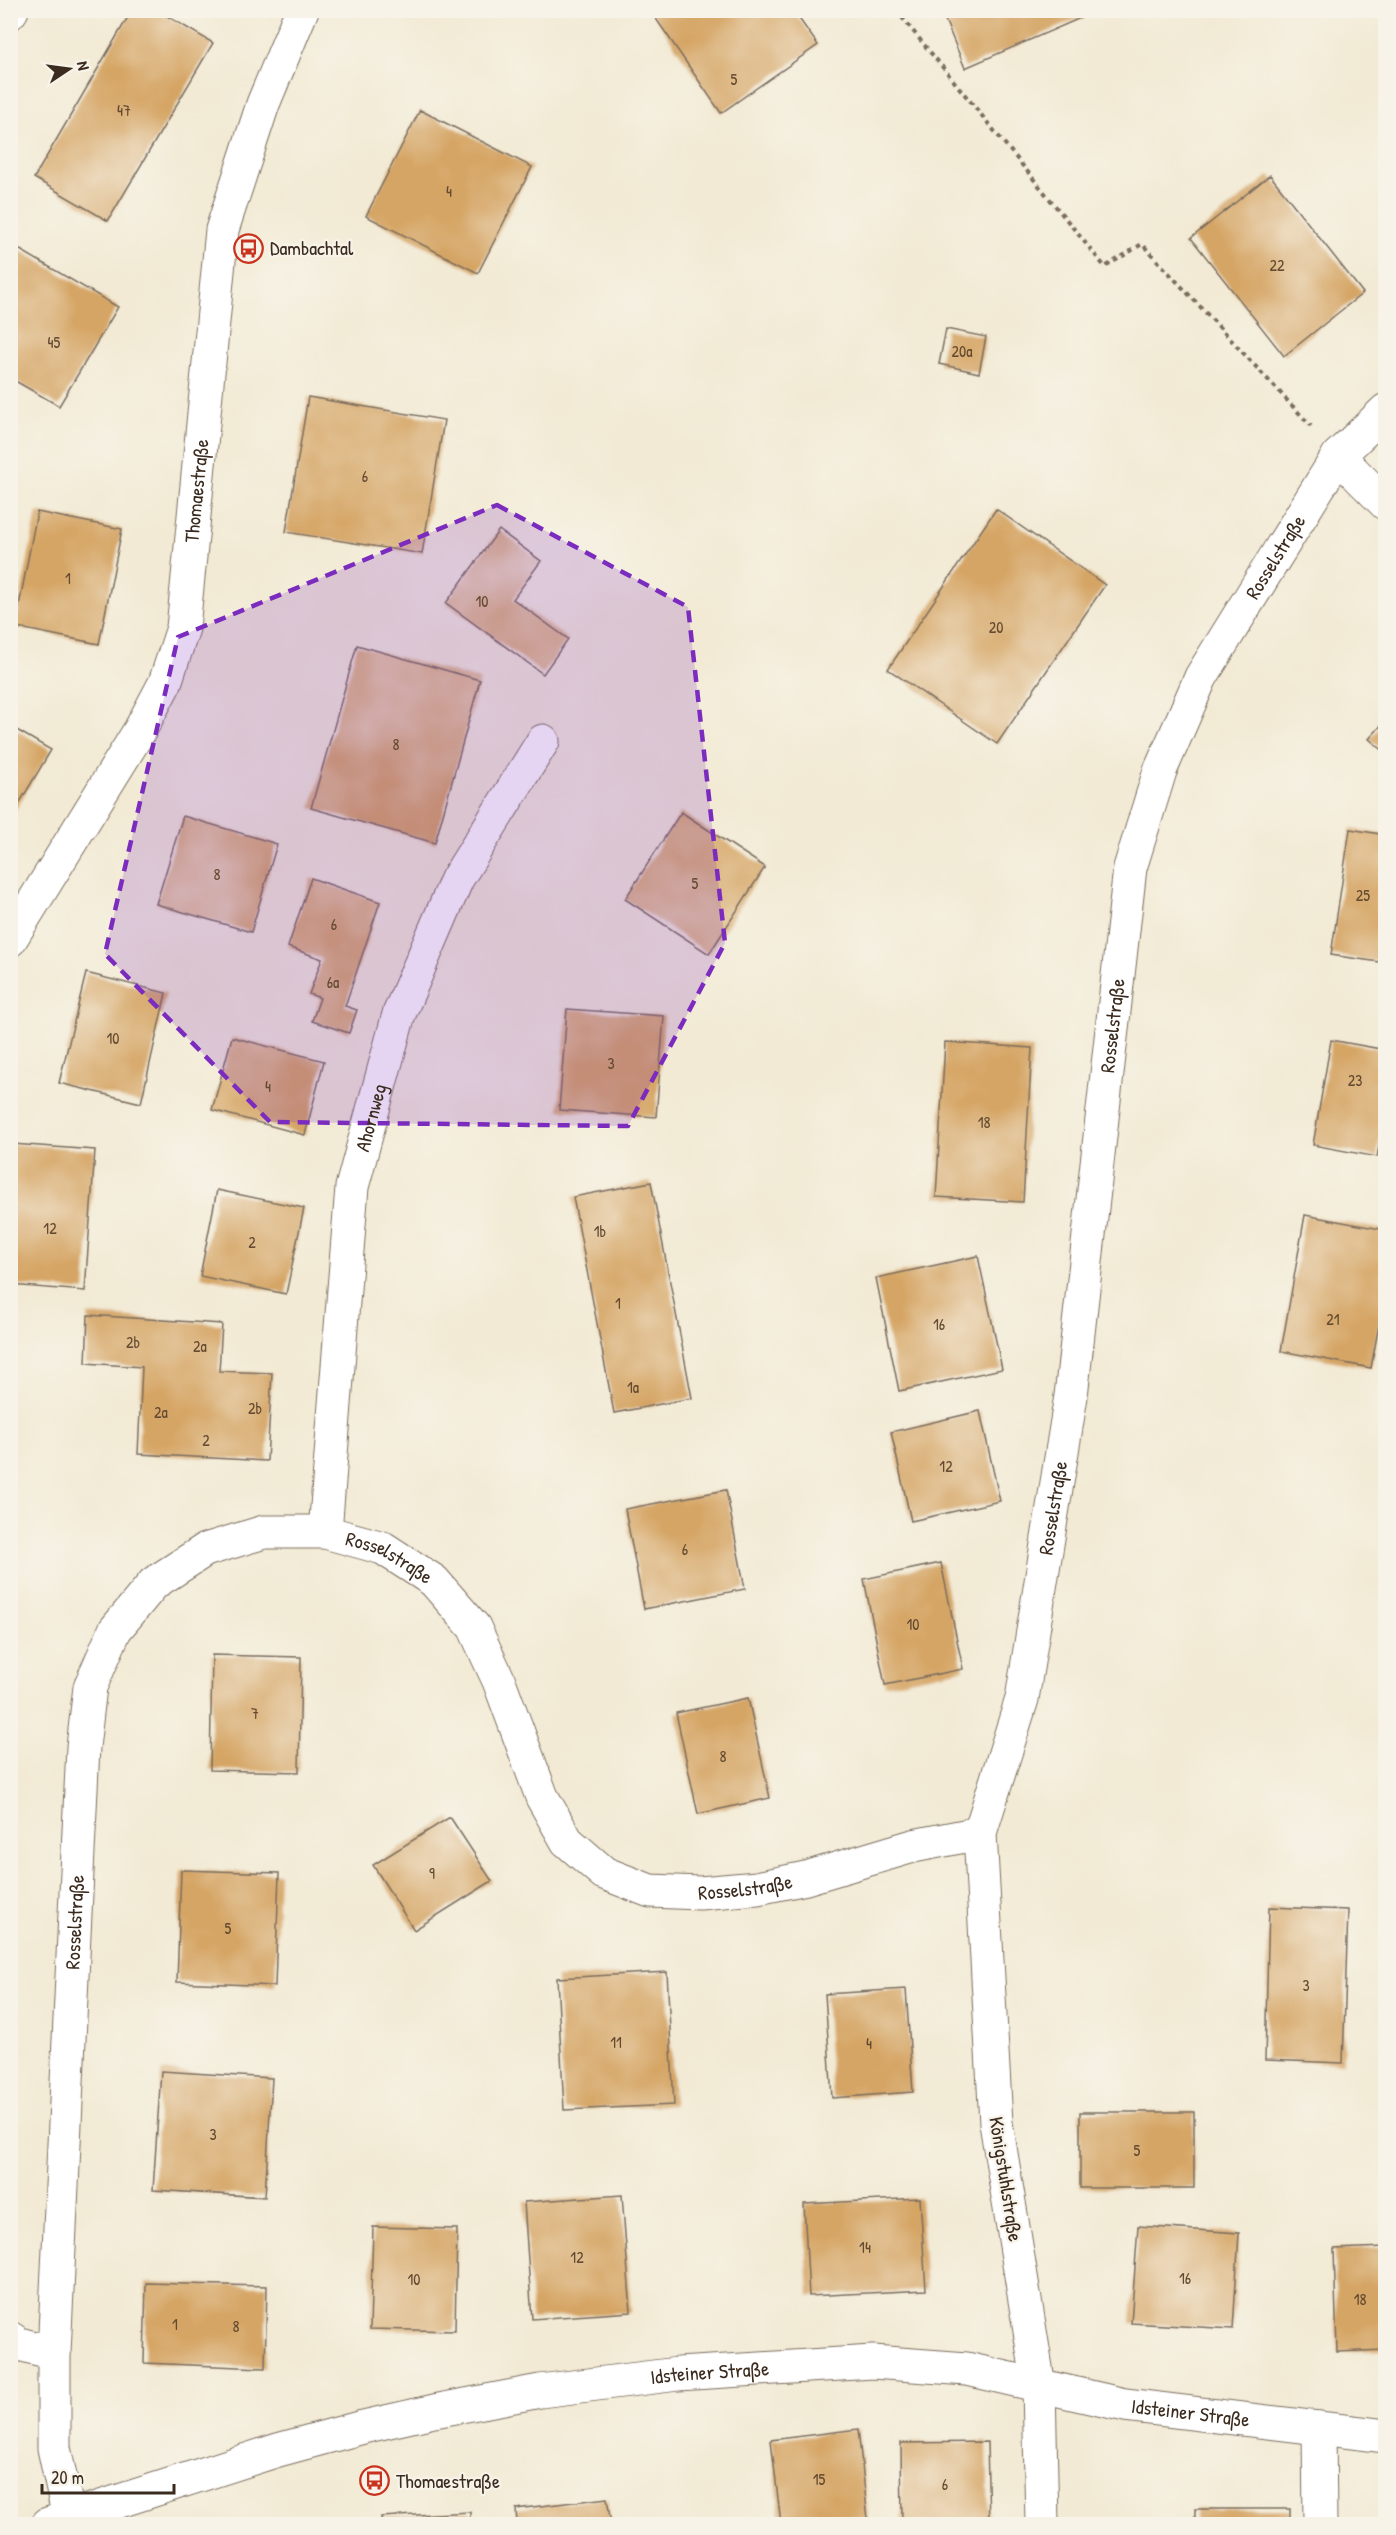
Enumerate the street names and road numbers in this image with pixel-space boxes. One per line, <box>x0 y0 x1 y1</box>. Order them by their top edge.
street label: Thomaestraße <box>177 438 214 544</box>
street label: Rosselstraße <box>1239 509 1311 604</box>
street label: Rosselstraße <box>1093 977 1131 1074</box>
street label: Ahornweg <box>348 1080 392 1154</box>
street label: Rosselstraße <box>1032 1459 1073 1557</box>
street label: Rosselstraße <box>343 1524 438 1590</box>
street label: Rosselstraße <box>697 1867 794 1906</box>
street label: Rosselstraße <box>58 1874 90 1970</box>
street label: Königstuhlstraße <box>983 2115 1030 2243</box>
street label: Idsteiner Straße <box>649 2354 770 2390</box>
street label: Idsteiner Straße <box>1130 2392 1251 2433</box>

